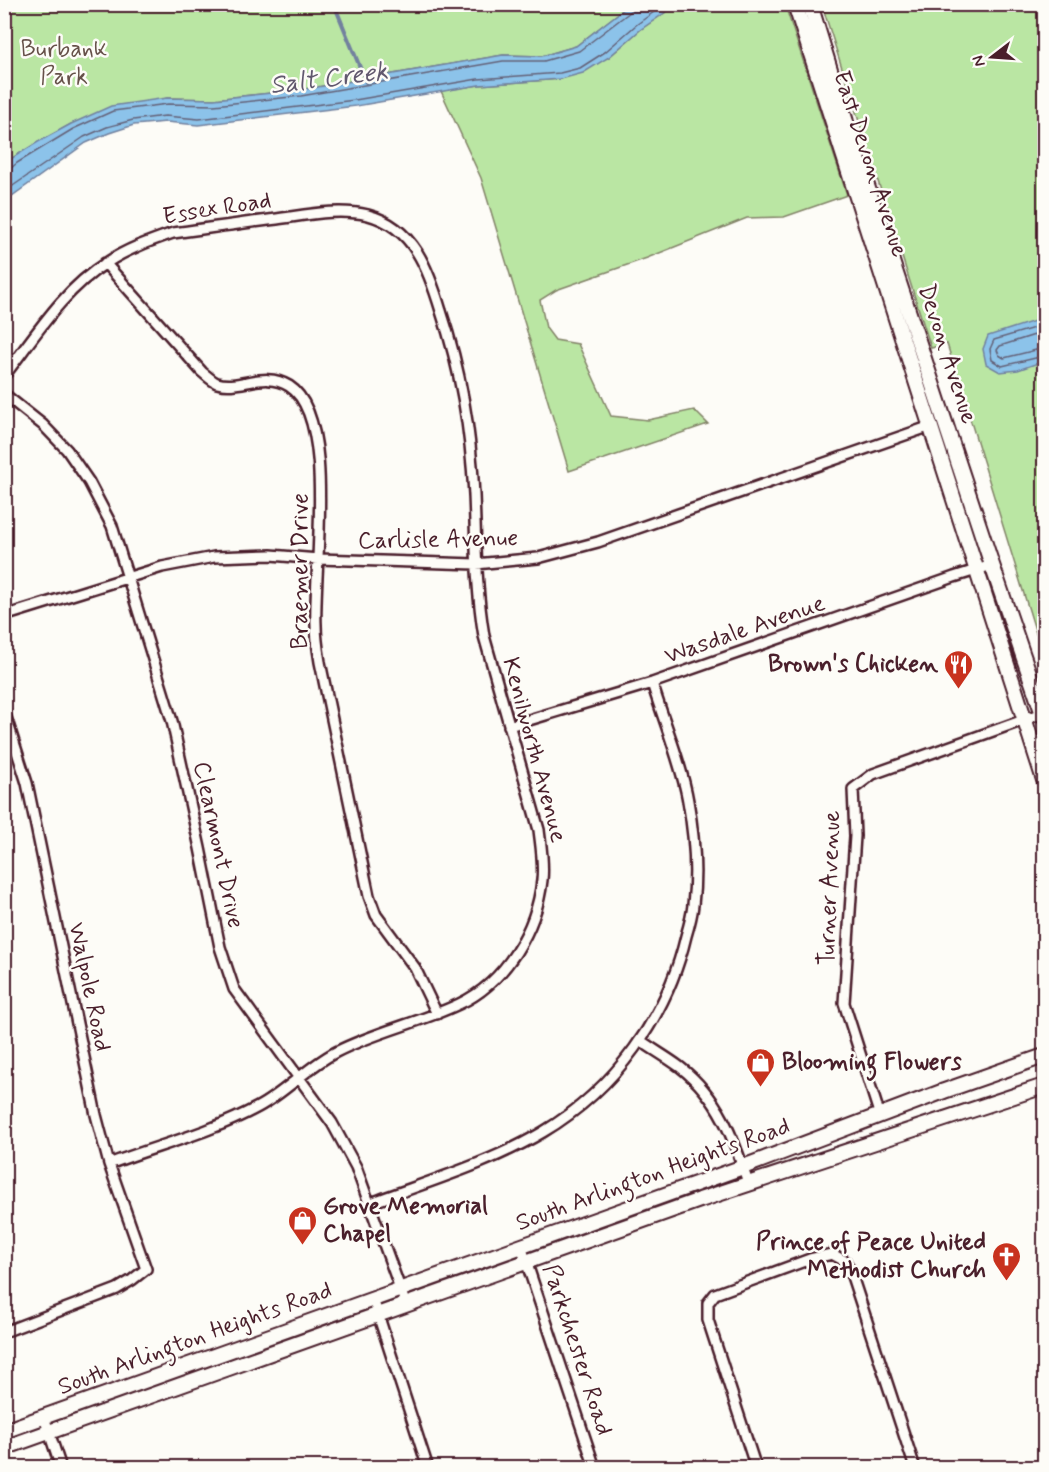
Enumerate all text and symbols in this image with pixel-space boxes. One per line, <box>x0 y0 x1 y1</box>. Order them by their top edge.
north arrow <box>962 27 1022 87</box>
park label: Burbank Park <box>21 34 107 93</box>
text: N <box>967 53 991 69</box>
water label: Salt Creek <box>268 55 390 103</box>
street label: East Devon Avenue <box>825 67 915 261</box>
street label: Essex Road <box>161 185 273 233</box>
street label: Devon Avenue <box>910 280 984 428</box>
street label: Braemer Drive <box>285 493 316 649</box>
street label: Carlisle Avenue <box>358 523 518 557</box>
street label: Wasdale Avenue <box>661 588 830 672</box>
restaurant icon: Brown's Chicken <box>943 648 975 690</box>
place label: Brown's Chicken <box>768 649 938 680</box>
street label: Kenilworth Avenue <box>494 654 574 846</box>
street label: Clearmont Drive <box>185 759 251 931</box>
street label: Turner Avenue <box>812 810 848 966</box>
street label: Walpole Road <box>60 920 118 1054</box>
shop icon: Blooming Flowers <box>745 1046 777 1088</box>
place label: Blooming Flowers <box>782 1047 962 1081</box>
street label: South Arlington Heights Road <box>512 1111 795 1242</box>
place label: Grove Memorial Chapel <box>323 1191 488 1250</box>
shop icon: Grove Memorial Chapel <box>286 1204 318 1246</box>
place label: Prince of Peace United Methodist Church <box>756 1227 986 1286</box>
church icon: Prince of Peace United Methodist Church <box>991 1240 1023 1282</box>
street label: Parkchester Road <box>535 1260 619 1440</box>
street label: South Arlington Heights Road <box>54 1275 337 1406</box>

